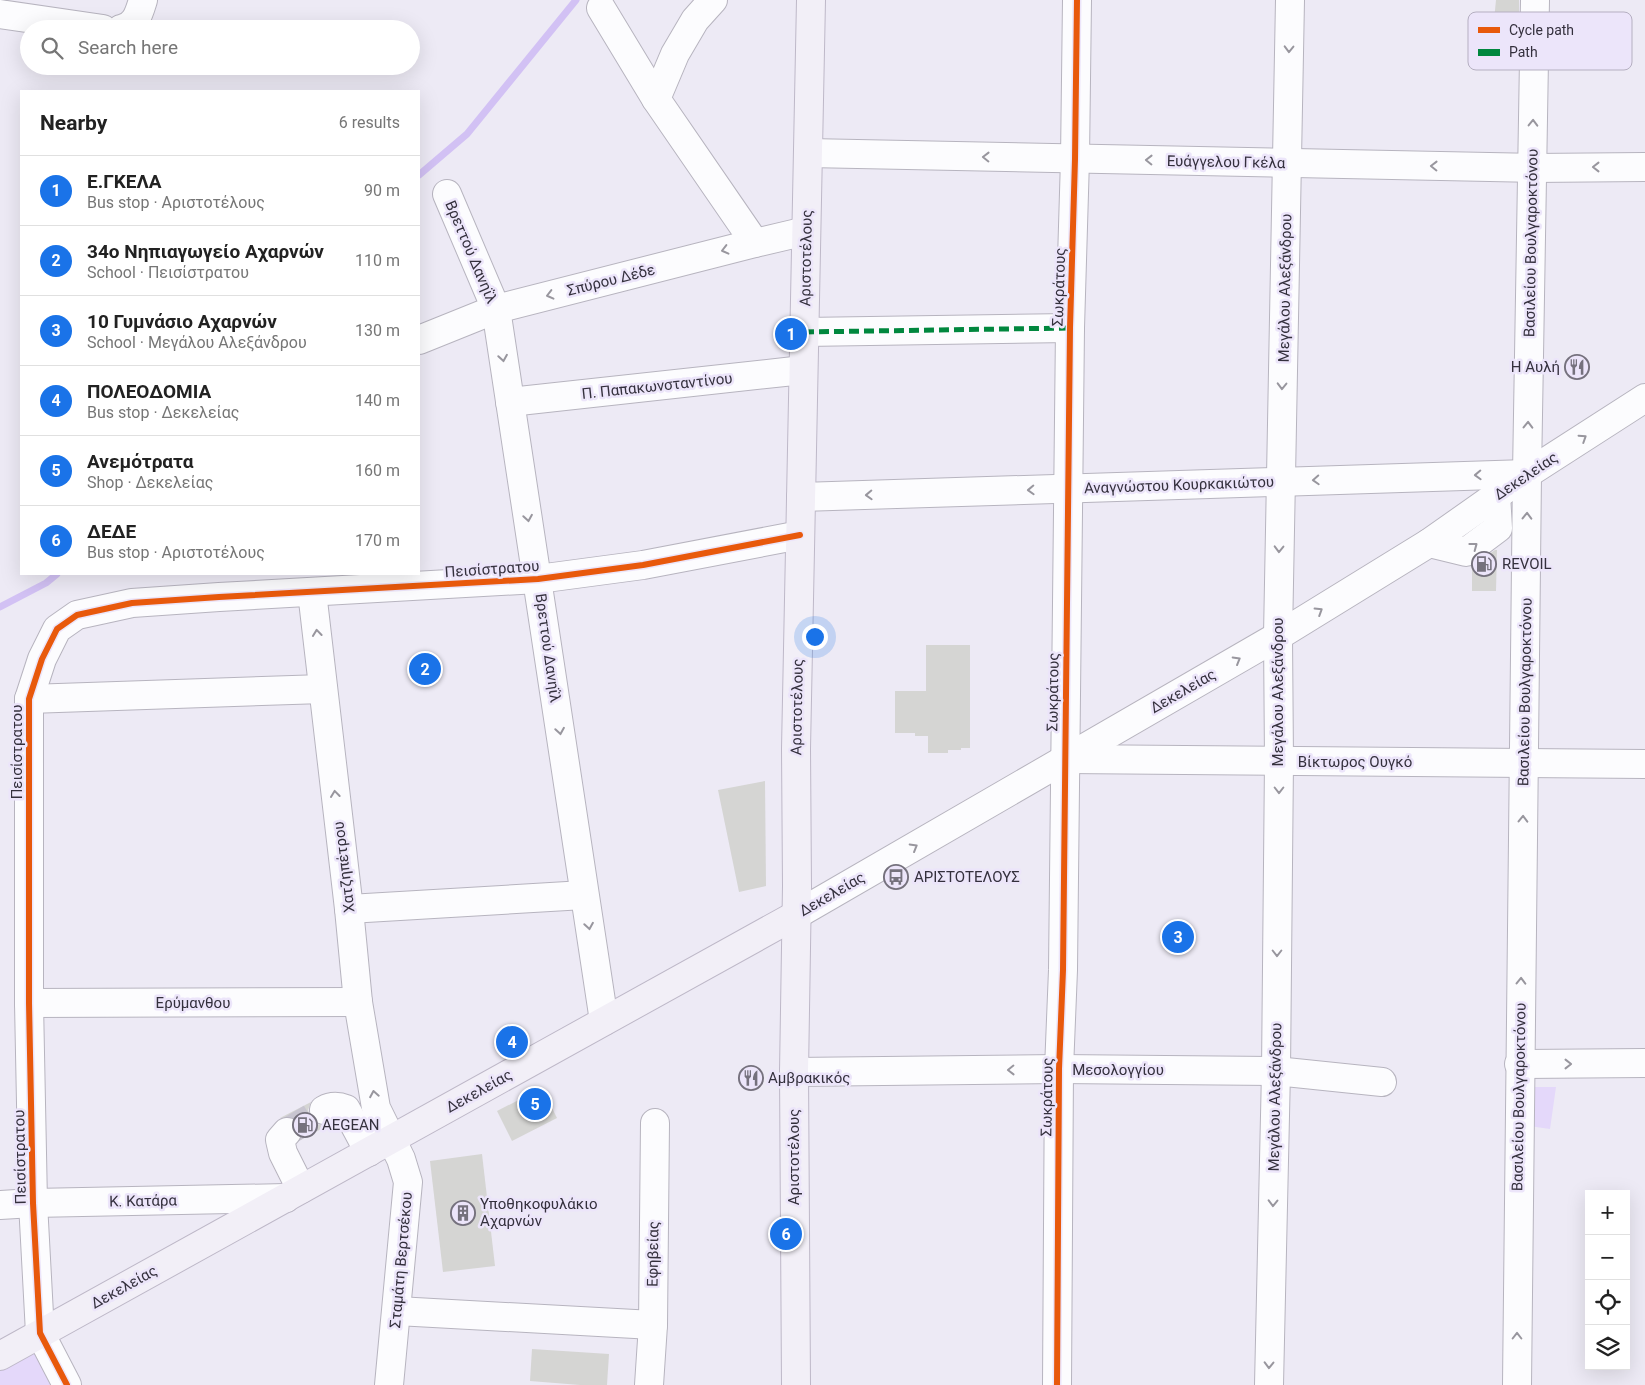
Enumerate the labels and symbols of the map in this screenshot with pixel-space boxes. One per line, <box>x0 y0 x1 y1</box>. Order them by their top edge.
legend <box>1468 12 1632 70</box>
text: Cycle path <box>1509 22 1574 38</box>
text: Path <box>1509 44 1538 60</box>
one-way arrow <box>1284 45 1294 53</box>
one-way arrow <box>1528 118 1538 126</box>
street label: Βασιλείου Βουλγαροκτόνου <box>1520 149 1542 337</box>
one-way arrow <box>982 152 990 162</box>
street label: Ευάγγελου Γκέλα <box>1167 152 1286 172</box>
one-way arrow <box>1145 155 1152 165</box>
one-way arrow <box>1430 161 1438 171</box>
one-way arrow <box>1592 162 1600 172</box>
street label: Βρεττού Δανηΐλ <box>441 198 501 306</box>
street label: Αριστοτέλους <box>796 209 816 307</box>
street label: Μεγάλου Αλεξάνδρου <box>1275 213 1295 363</box>
one-way arrow <box>721 245 729 255</box>
street label: Σωκράτους <box>1049 247 1069 327</box>
street label: Σπύρου Δέδε <box>565 260 657 300</box>
one-way arrow <box>547 290 555 300</box>
pin: 1 <box>775 315 807 353</box>
one-way arrow <box>498 353 508 362</box>
restaurant icon: Η Αυλή <box>1564 354 1590 380</box>
place label: Η Αυλή <box>1511 358 1560 376</box>
street label: Π. Παπακωνσταντίνου <box>581 369 733 403</box>
one-way arrow <box>1277 382 1288 390</box>
one-way arrow <box>1523 421 1533 428</box>
one-way arrow <box>1577 435 1586 444</box>
street label: Δεκελείας <box>1491 448 1561 504</box>
one-way arrow <box>1474 470 1482 481</box>
street label: Αναγνώστου Κουρκακιώτου <box>1084 473 1274 497</box>
one-way arrow <box>1312 475 1320 485</box>
one-way arrow <box>1027 484 1035 495</box>
one-way arrow <box>864 490 872 500</box>
one-way arrow <box>1522 512 1532 520</box>
one-way arrow <box>523 514 533 523</box>
one-way arrow <box>1468 543 1477 551</box>
one-way arrow <box>1274 545 1284 553</box>
fuel station icon: REVOIL <box>1471 551 1497 577</box>
place label: REVOIL <box>1502 555 1552 573</box>
street label: Πεισίστρατου <box>444 557 540 581</box>
street label: Βρεττού Δανηΐλ <box>531 592 565 704</box>
street label: Βασιλείου Βουλγαροκτόνου <box>1514 598 1536 786</box>
one-way arrow <box>1314 607 1323 617</box>
street label: Μεγάλου Αλεξάνδρου <box>1269 618 1287 766</box>
your location <box>802 624 828 650</box>
one-way arrow <box>312 628 323 636</box>
pin: 2 <box>409 650 441 688</box>
street label: Σωκράτους <box>1043 652 1063 732</box>
one-way arrow <box>1231 657 1240 667</box>
street label: Αριστοτέλους <box>787 658 807 756</box>
street label: Δεκελείας <box>1147 665 1219 717</box>
street label: Πεισίστρατου <box>8 705 26 799</box>
one-way arrow <box>554 727 565 735</box>
street label: Βίκτωρος Ουγκό <box>1298 753 1412 771</box>
one-way arrow <box>1273 786 1284 794</box>
one-way arrow <box>330 790 341 798</box>
one-way arrow <box>1518 815 1528 822</box>
street label: Χατζηπέτρου <box>329 820 359 914</box>
one-way arrow <box>909 843 918 853</box>
bus stop icon: ΑΡΙΣΤΟΤΕΛΟΥΣ <box>883 864 909 890</box>
street label: Δεκελείας <box>796 868 868 920</box>
place label: ΑΡΙΣΤΟΤΕΛΟΥΣ <box>914 868 1020 886</box>
pin: 3 <box>1162 918 1194 956</box>
one-way arrow <box>583 922 593 931</box>
one-way arrow <box>1272 949 1282 957</box>
one-way arrow <box>1516 977 1526 985</box>
street label: Ερύμανθου <box>156 994 230 1012</box>
street label: Βασιλείου Βουλγαροκτόνου <box>1508 1003 1530 1191</box>
street label: Μεγάλου Αλεξάνδρου <box>1265 1022 1285 1172</box>
pin: 4 <box>496 1023 528 1061</box>
street label: Σωκράτους <box>1037 1057 1057 1137</box>
one-way arrow <box>1564 1059 1572 1069</box>
street label: Μεσολογγίου <box>1072 1061 1164 1079</box>
street label: Δεκελείας <box>443 1065 515 1117</box>
restaurant icon: Αμβρακικός <box>738 1065 764 1091</box>
one-way arrow <box>1006 1065 1014 1075</box>
place label: Αμβρακικός <box>768 1069 850 1087</box>
pin: 5 <box>519 1085 551 1123</box>
one-way arrow <box>369 1090 379 1098</box>
street label: Αριστοτέλους <box>785 1109 803 1205</box>
street label: Πεισίστρατου <box>10 1110 30 1204</box>
fuel station icon: AEGEAN <box>292 1112 318 1138</box>
place label: AEGEAN <box>322 1116 380 1134</box>
street label: Κ. Κατάρα <box>109 1191 178 1211</box>
street label: Σταμάτη Βερτσέκου <box>386 1191 416 1329</box>
place label: Υποθηκοφυλάκιο Αχαρνών <box>480 1195 598 1230</box>
one-way arrow <box>1268 1199 1278 1207</box>
building icon: Υποθηκοφυλάκιο Αχαρνών <box>450 1200 476 1226</box>
pin: 6 <box>770 1215 802 1253</box>
street label: Εφηβείας <box>643 1221 663 1287</box>
street label: Δεκελείας <box>88 1261 160 1313</box>
one-way arrow <box>1512 1332 1522 1340</box>
one-way arrow <box>1264 1362 1274 1369</box>

